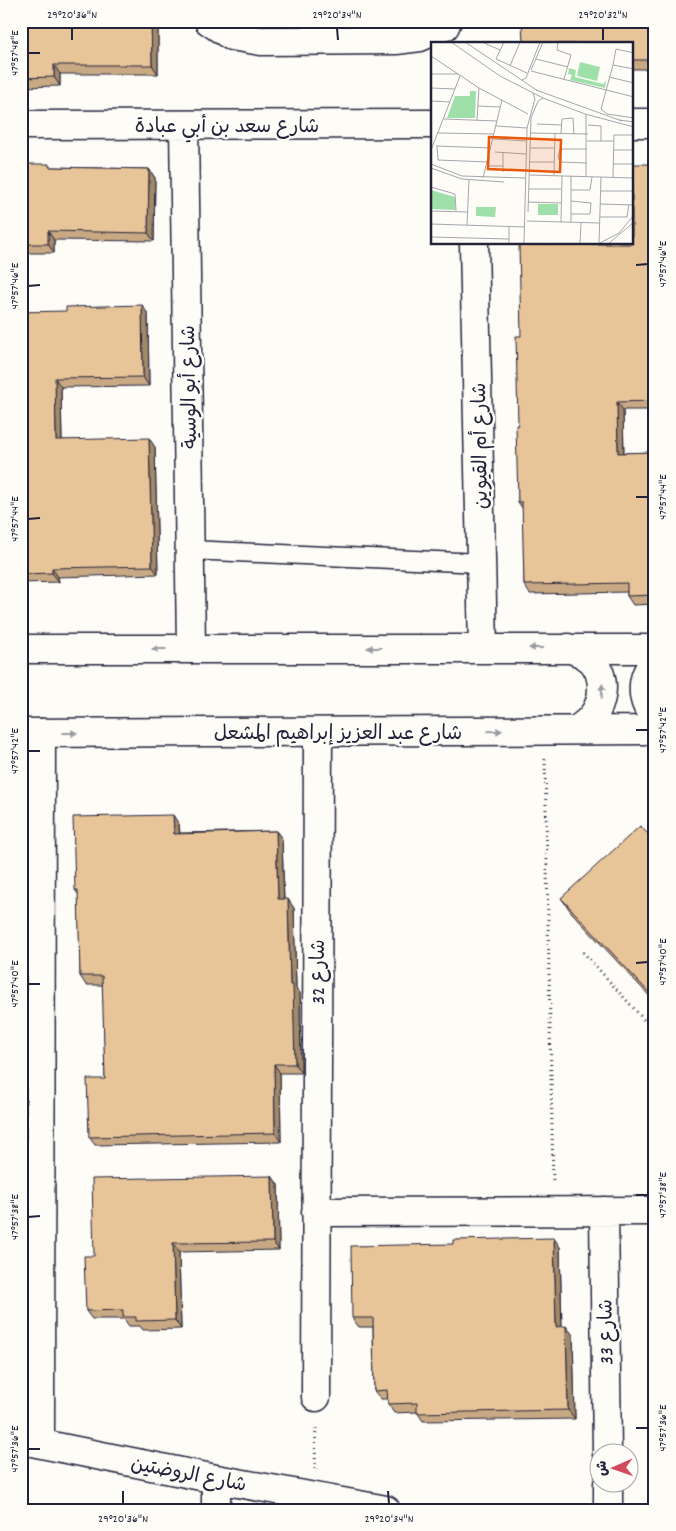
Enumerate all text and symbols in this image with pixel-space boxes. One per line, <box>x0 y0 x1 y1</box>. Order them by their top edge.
text: 29°20'36"N <box>47 7 97 24</box>
text: 29°20'34"N <box>312 7 362 24</box>
text: 29°20'32"N <box>578 7 628 24</box>
text: 47°57'48"E <box>7 30 24 76</box>
inset map <box>431 42 634 245</box>
street label: شارع سعد بن أبي عبادة <box>135 114 319 143</box>
text: 47°57'46"E <box>655 240 672 287</box>
text: 47°57'46"E <box>7 262 24 309</box>
street label: شارع أبو الوسية <box>176 325 206 449</box>
street label: شارع أم القيوين <box>467 382 497 510</box>
text: 47°57'44"E <box>655 474 672 520</box>
text: 47°57'44"E <box>7 496 24 542</box>
one-way arrow <box>365 644 381 652</box>
one-way arrow <box>528 644 544 652</box>
one-way arrow <box>150 645 166 653</box>
one-way arrow <box>598 682 606 698</box>
text: 47°57'42"E <box>655 707 672 753</box>
street label: شارع عبد العزيز إبراهيم المشعل <box>214 721 462 749</box>
one-way arrow <box>487 727 503 735</box>
text: 47°57'42"E <box>7 728 24 774</box>
one-way arrow <box>62 729 78 737</box>
text: 47°57'40"E <box>655 938 672 986</box>
street label: شارع 32 <box>306 939 334 1005</box>
text: 47°57'40"E <box>7 960 24 1008</box>
text: 47°57'38"E <box>655 1172 672 1218</box>
text: 47°57'38"E <box>7 1194 24 1240</box>
street label: شارع 33 <box>593 1299 623 1365</box>
text: 47°57'36"E <box>655 1404 672 1451</box>
text: 47°57'36"E <box>7 1425 24 1472</box>
north arrow <box>588 1444 638 1494</box>
street label: شارع الروضتين <box>128 1451 249 1501</box>
text: ش <box>593 1460 613 1476</box>
text: 29°20'36"N <box>98 1511 148 1528</box>
text: 29°20'34"N <box>364 1511 414 1528</box>

